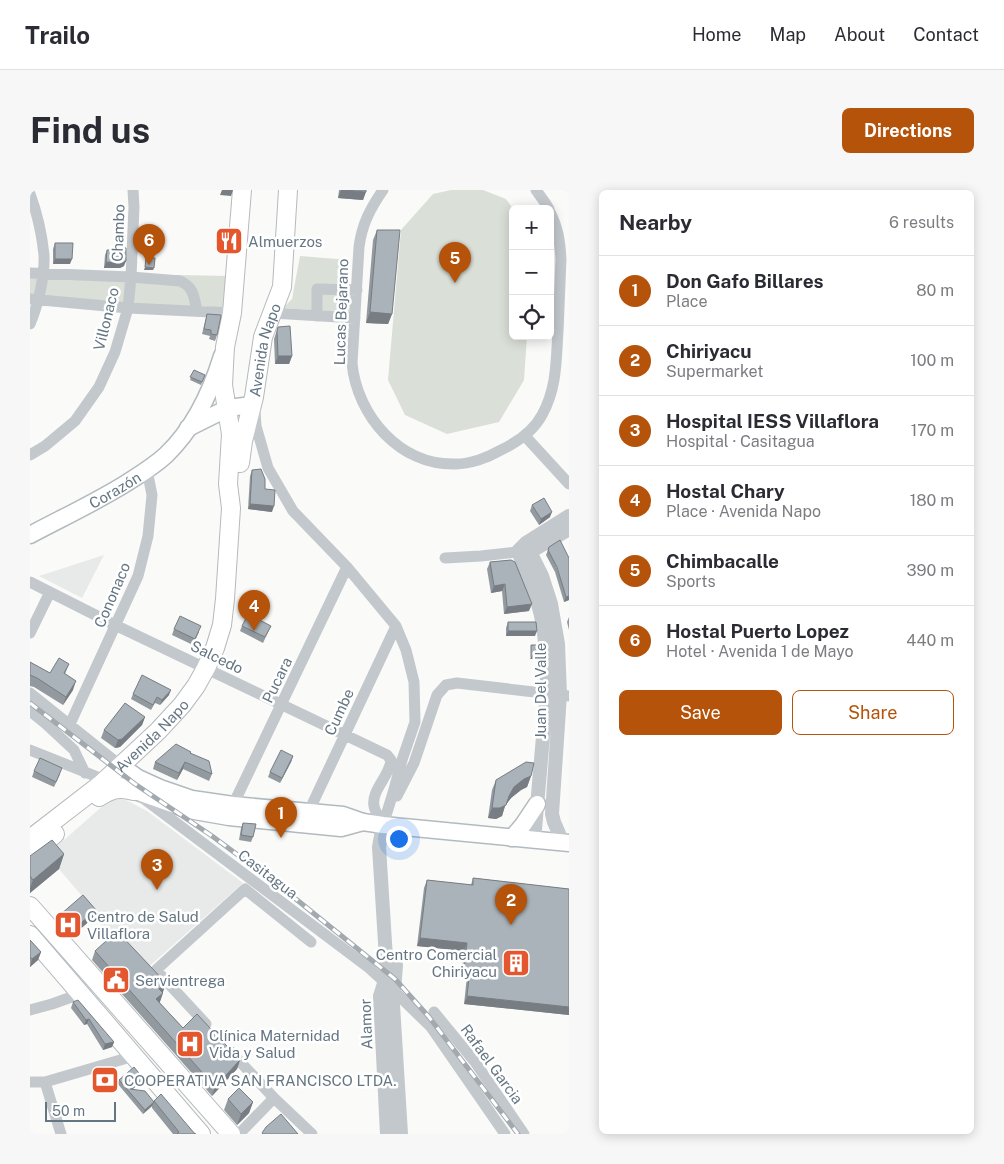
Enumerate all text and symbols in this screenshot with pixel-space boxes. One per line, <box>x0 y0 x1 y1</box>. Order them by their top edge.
text: Trailo <box>25 21 90 49</box>
text: Home <box>692 24 742 45</box>
text: Map <box>770 24 806 45</box>
text: About <box>834 24 885 45</box>
text: Contact <box>913 24 979 45</box>
button: Directions <box>842 108 974 153</box>
text: Find us <box>30 110 150 151</box>
street label: Chambo <box>108 204 128 262</box>
map controls <box>509 205 554 340</box>
button: + <box>509 205 554 250</box>
text: Nearby <box>619 210 692 235</box>
text: 6 results <box>889 213 954 232</box>
pin: 6 <box>133 224 165 265</box>
restaurant icon: Almuerzos <box>214 226 244 256</box>
place label: Almuerzos <box>248 233 322 250</box>
pin: 5 <box>439 242 471 283</box>
button: − <box>509 250 554 295</box>
street label: Lucas Bejarano <box>331 258 351 366</box>
text: Don Gafo Billares <box>666 270 824 292</box>
text: 1 <box>632 281 638 300</box>
text: 80 m <box>916 281 954 300</box>
street label: Villonaco <box>90 286 122 352</box>
text: Place <box>666 292 708 311</box>
button: locate <box>509 295 554 340</box>
street label: Avenida Napo <box>246 301 284 398</box>
text: Chiriyacu <box>666 340 752 362</box>
text: 2 <box>630 351 640 370</box>
text: 100 m <box>910 351 954 370</box>
text: Supermarket <box>666 362 763 381</box>
text: Hospital IESS Villaflora <box>666 410 879 432</box>
text: 3 <box>630 421 640 440</box>
text: 170 m <box>911 421 954 440</box>
text: Hospital · Casitagua <box>666 432 815 451</box>
street label: Corazón <box>86 468 144 511</box>
text: Hostal Chary <box>666 480 785 502</box>
text: 4 <box>630 491 640 510</box>
text: 180 m <box>910 491 954 510</box>
text: Place · Avenida Napo <box>666 502 821 521</box>
text: Chimbacalle <box>666 550 779 572</box>
street label: Cononaco <box>91 560 133 630</box>
text: 5 <box>630 561 640 580</box>
text: 390 m <box>907 561 954 580</box>
text: Sports <box>666 572 716 591</box>
pin: 4 <box>238 590 270 631</box>
text: Hostal Puerto Lopez <box>666 620 849 642</box>
text: 6 <box>630 631 640 650</box>
text: 440 m <box>906 631 954 650</box>
street label: Salcedo <box>188 637 246 677</box>
text: Hotel · Avenida 1 de Mayo <box>666 642 854 661</box>
street label: Juan Del Valle <box>532 643 549 739</box>
street label: Pucara <box>259 654 295 706</box>
street label: Cumbe <box>321 686 357 738</box>
button: Save <box>619 690 782 735</box>
button: Share <box>792 690 954 735</box>
street label: Avenida Napo <box>111 696 192 775</box>
pin: 1 <box>265 797 297 838</box>
your location <box>386 826 412 852</box>
street label: Casitagua <box>235 846 301 902</box>
pin: 3 <box>141 849 173 890</box>
pin: 2 <box>495 884 527 925</box>
place label: Centro de Salud Villaflora <box>87 908 199 942</box>
hospital icon: Centro de Salud Villaflora <box>53 910 83 940</box>
place label: Centro Comercial Chiriyacu <box>376 946 497 980</box>
building icon: Centro Comercial Chiriyacu <box>501 948 531 978</box>
public building icon: Servientrega <box>101 965 131 995</box>
place label: Servientrega <box>135 972 225 989</box>
street label: Alamor <box>357 998 375 1050</box>
street label: Rafael Garcia <box>457 1021 527 1107</box>
place label: Clínica Maternidad Vida y Salud <box>209 1027 340 1061</box>
hospital icon: Clínica Maternidad Vida y Salud <box>175 1029 205 1059</box>
bank icon: COOPERATIVA SAN FRANCISCO LTDA. <box>90 1065 120 1095</box>
place label: COOPERATIVA SAN FRANCISCO LTDA. <box>124 1072 397 1089</box>
scale bar <box>45 1099 116 1122</box>
text: 50 m <box>52 1103 85 1119</box>

